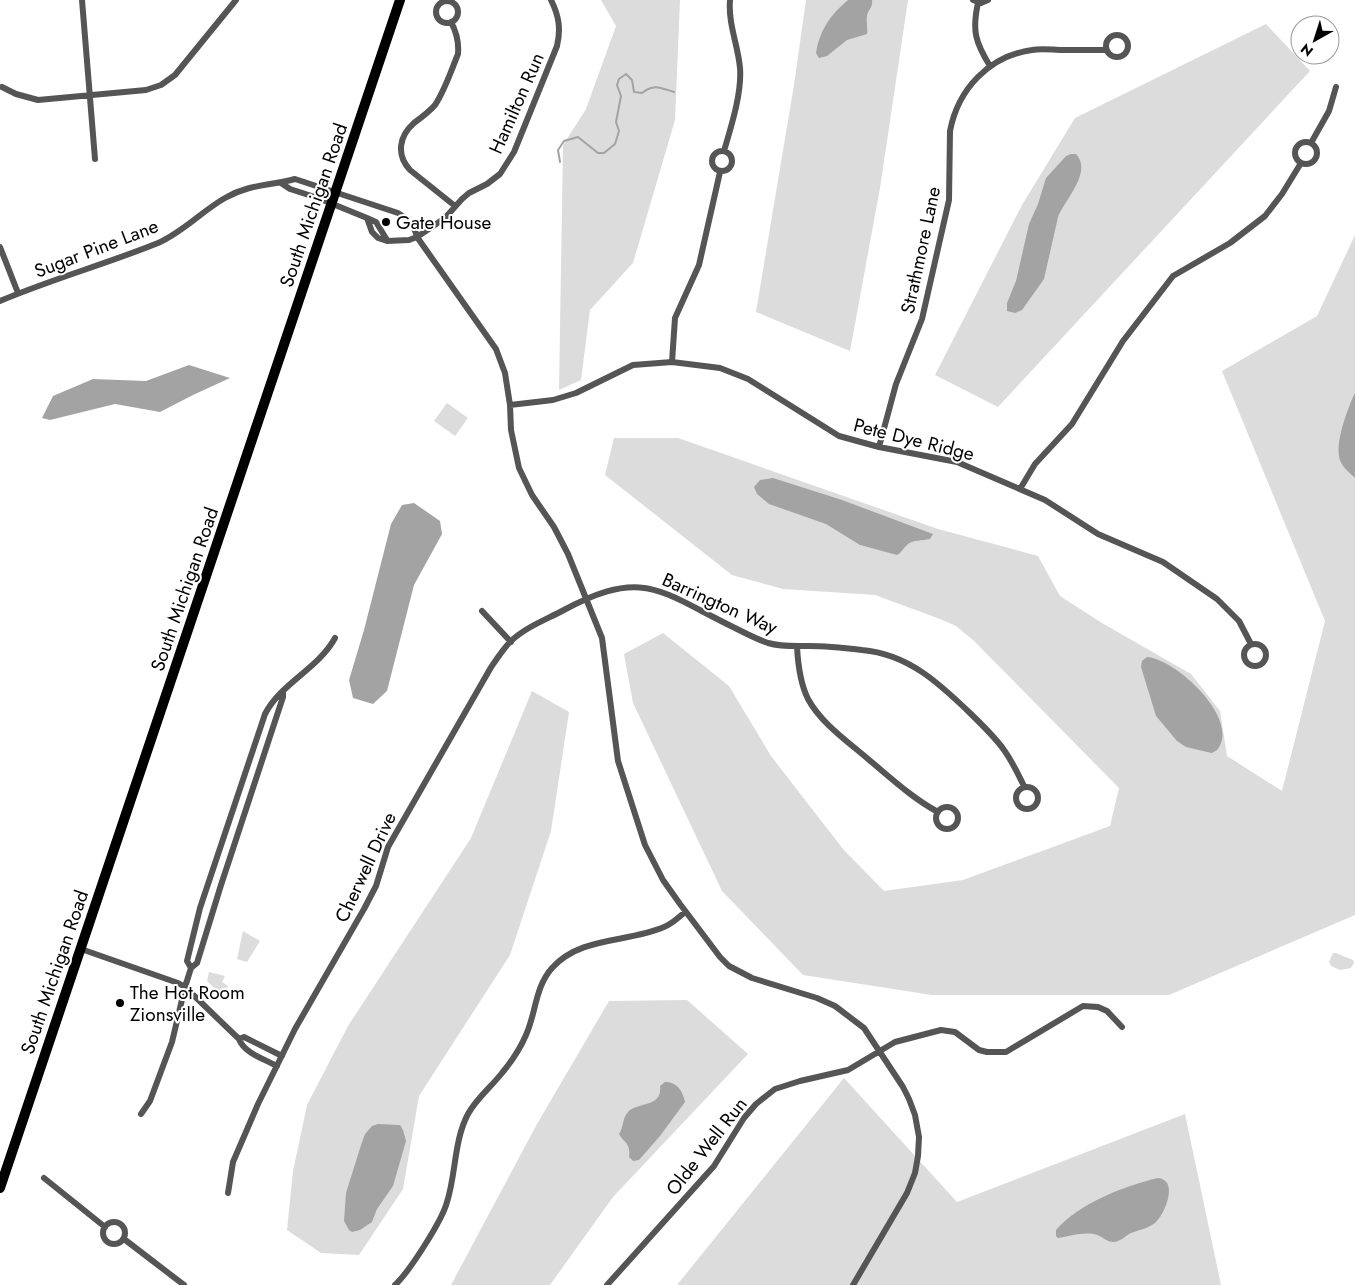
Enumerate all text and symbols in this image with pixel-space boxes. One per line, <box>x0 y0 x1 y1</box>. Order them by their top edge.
north arrow <box>1290 15 1340 65</box>
text: N <box>1296 39 1317 61</box>
street label: Hamilton Run <box>482 48 551 158</box>
street label: South Michigan Road <box>273 119 354 291</box>
street label: Strathmore Lane <box>894 184 947 316</box>
place label: Gate House <box>396 209 492 236</box>
street label: Sugar Pine Lane <box>30 212 162 285</box>
marker: Gate House <box>380 216 392 228</box>
street label: Pete Dye Ridge <box>851 411 977 468</box>
street label: South Michigan Road <box>144 503 225 675</box>
street label: Barrington Way <box>658 566 782 641</box>
street label: Cherwell Drive <box>328 807 403 927</box>
street label: South Michigan Road <box>14 886 95 1058</box>
place label: The Hot Room Zionsville <box>130 979 245 1028</box>
marker: The Hot Room Zionsville <box>114 997 126 1009</box>
street label: Olde Well Run <box>659 1092 753 1201</box>

